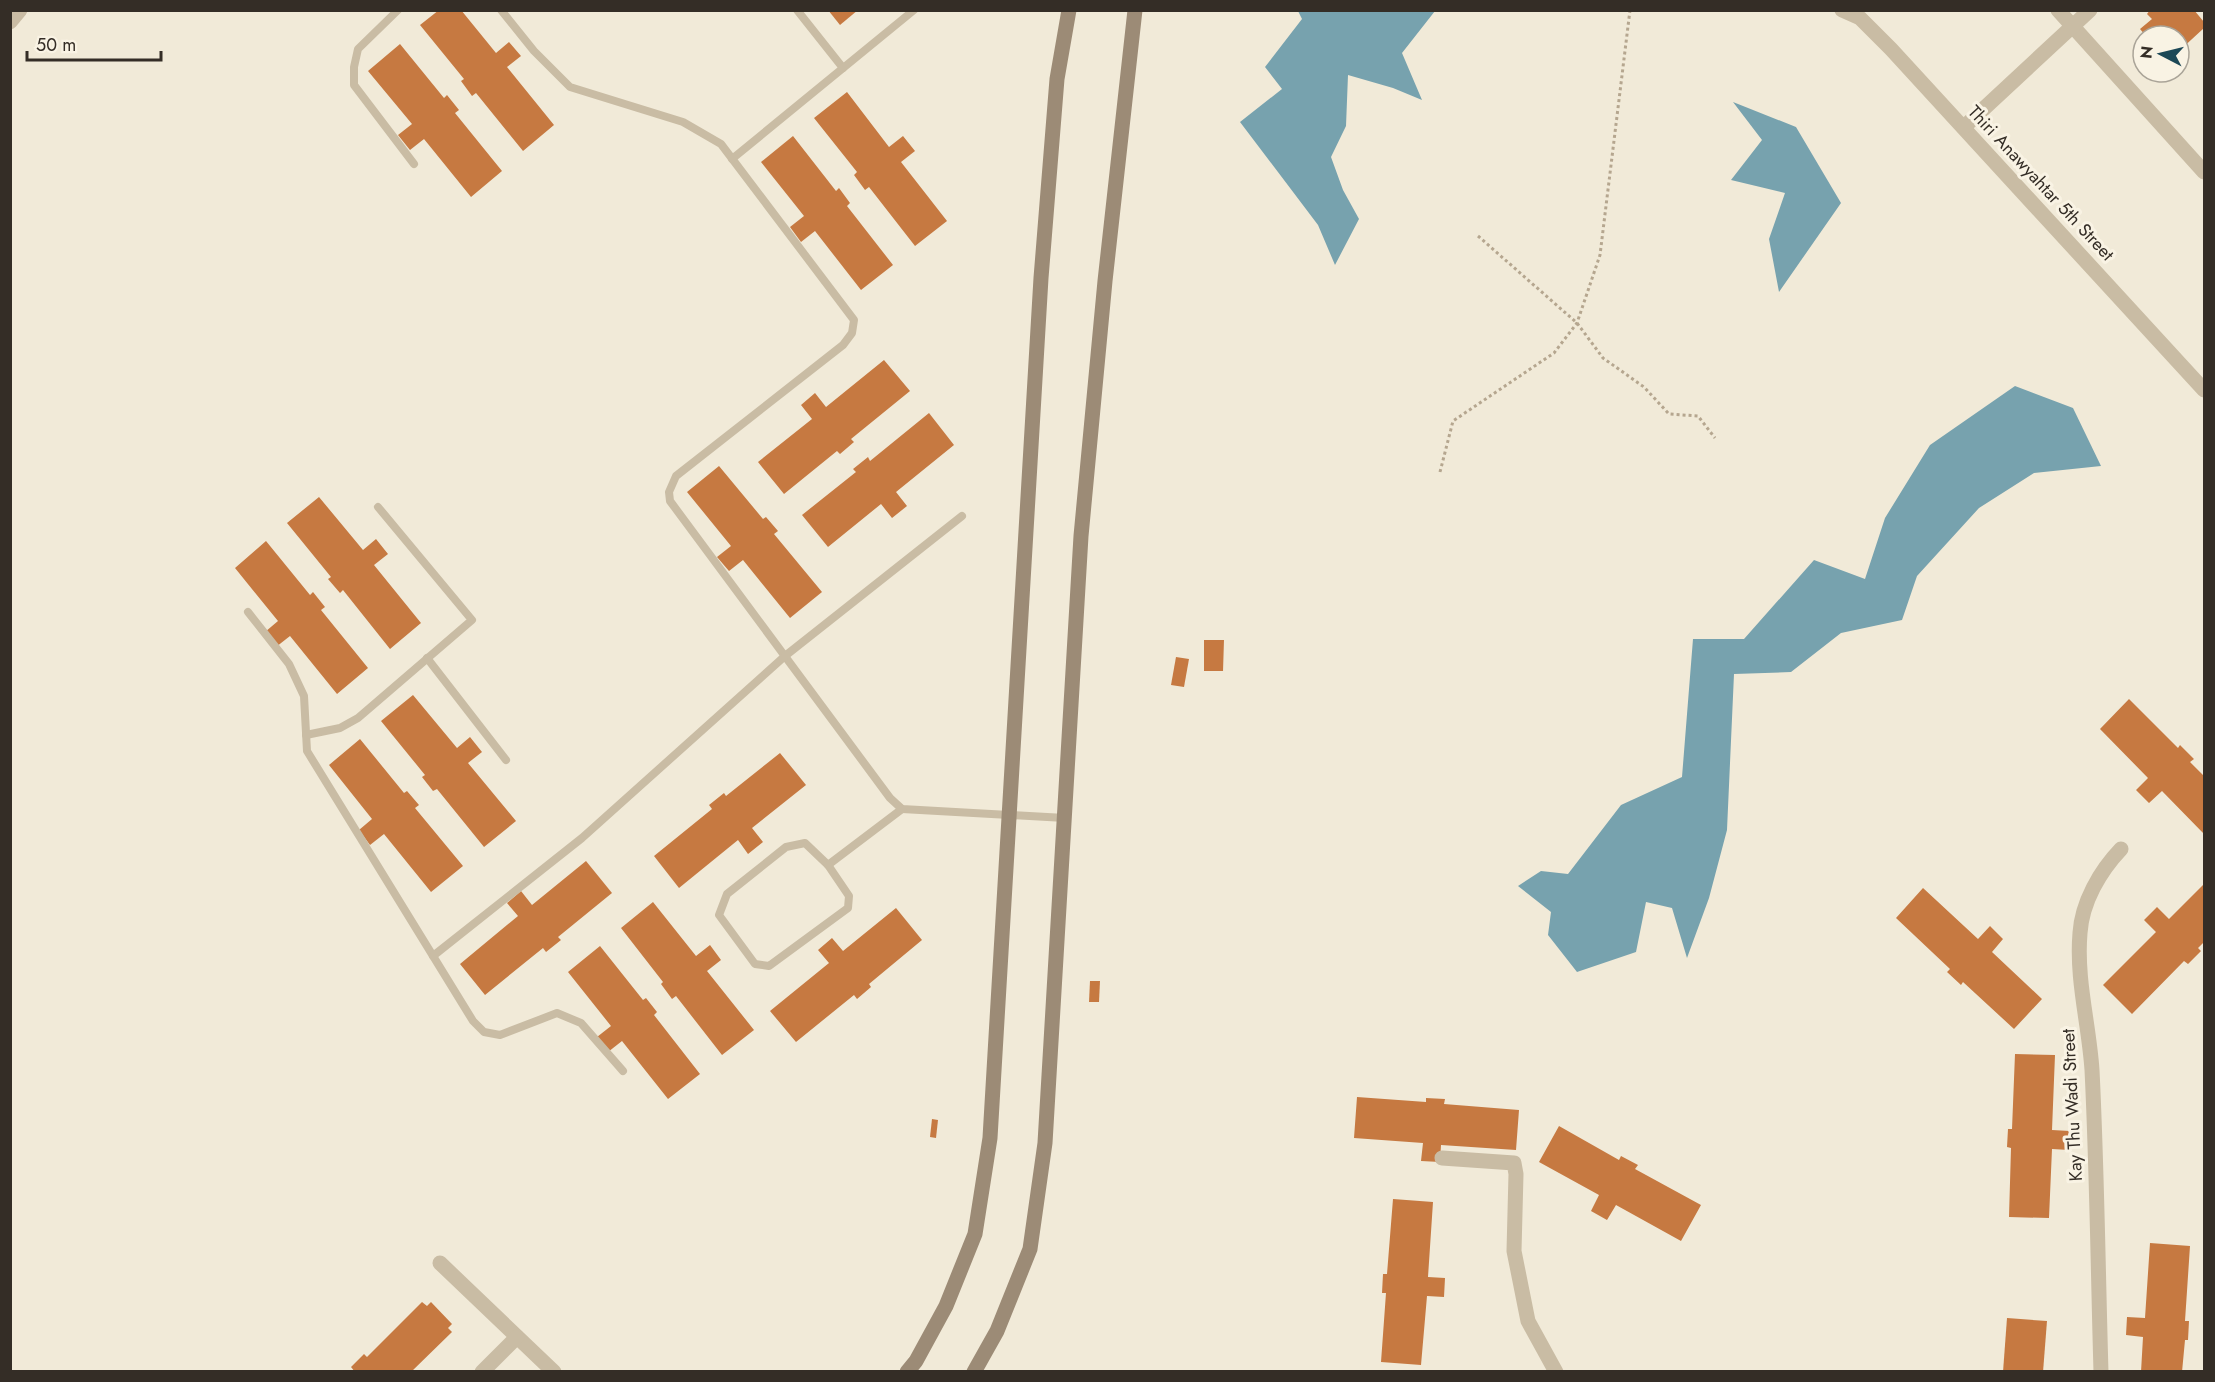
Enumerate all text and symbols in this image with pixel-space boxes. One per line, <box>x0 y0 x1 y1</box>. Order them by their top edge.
scale bar <box>27 24 160 62</box>
north arrow <box>2131 24 2191 84</box>
text: 50 m <box>36 32 76 58</box>
text: N <box>2134 45 2159 60</box>
street label: Thiri Anawyahtar 5th Street <box>1962 99 2121 267</box>
street label: Kay Thu Wadi Street <box>2055 1027 2089 1182</box>

